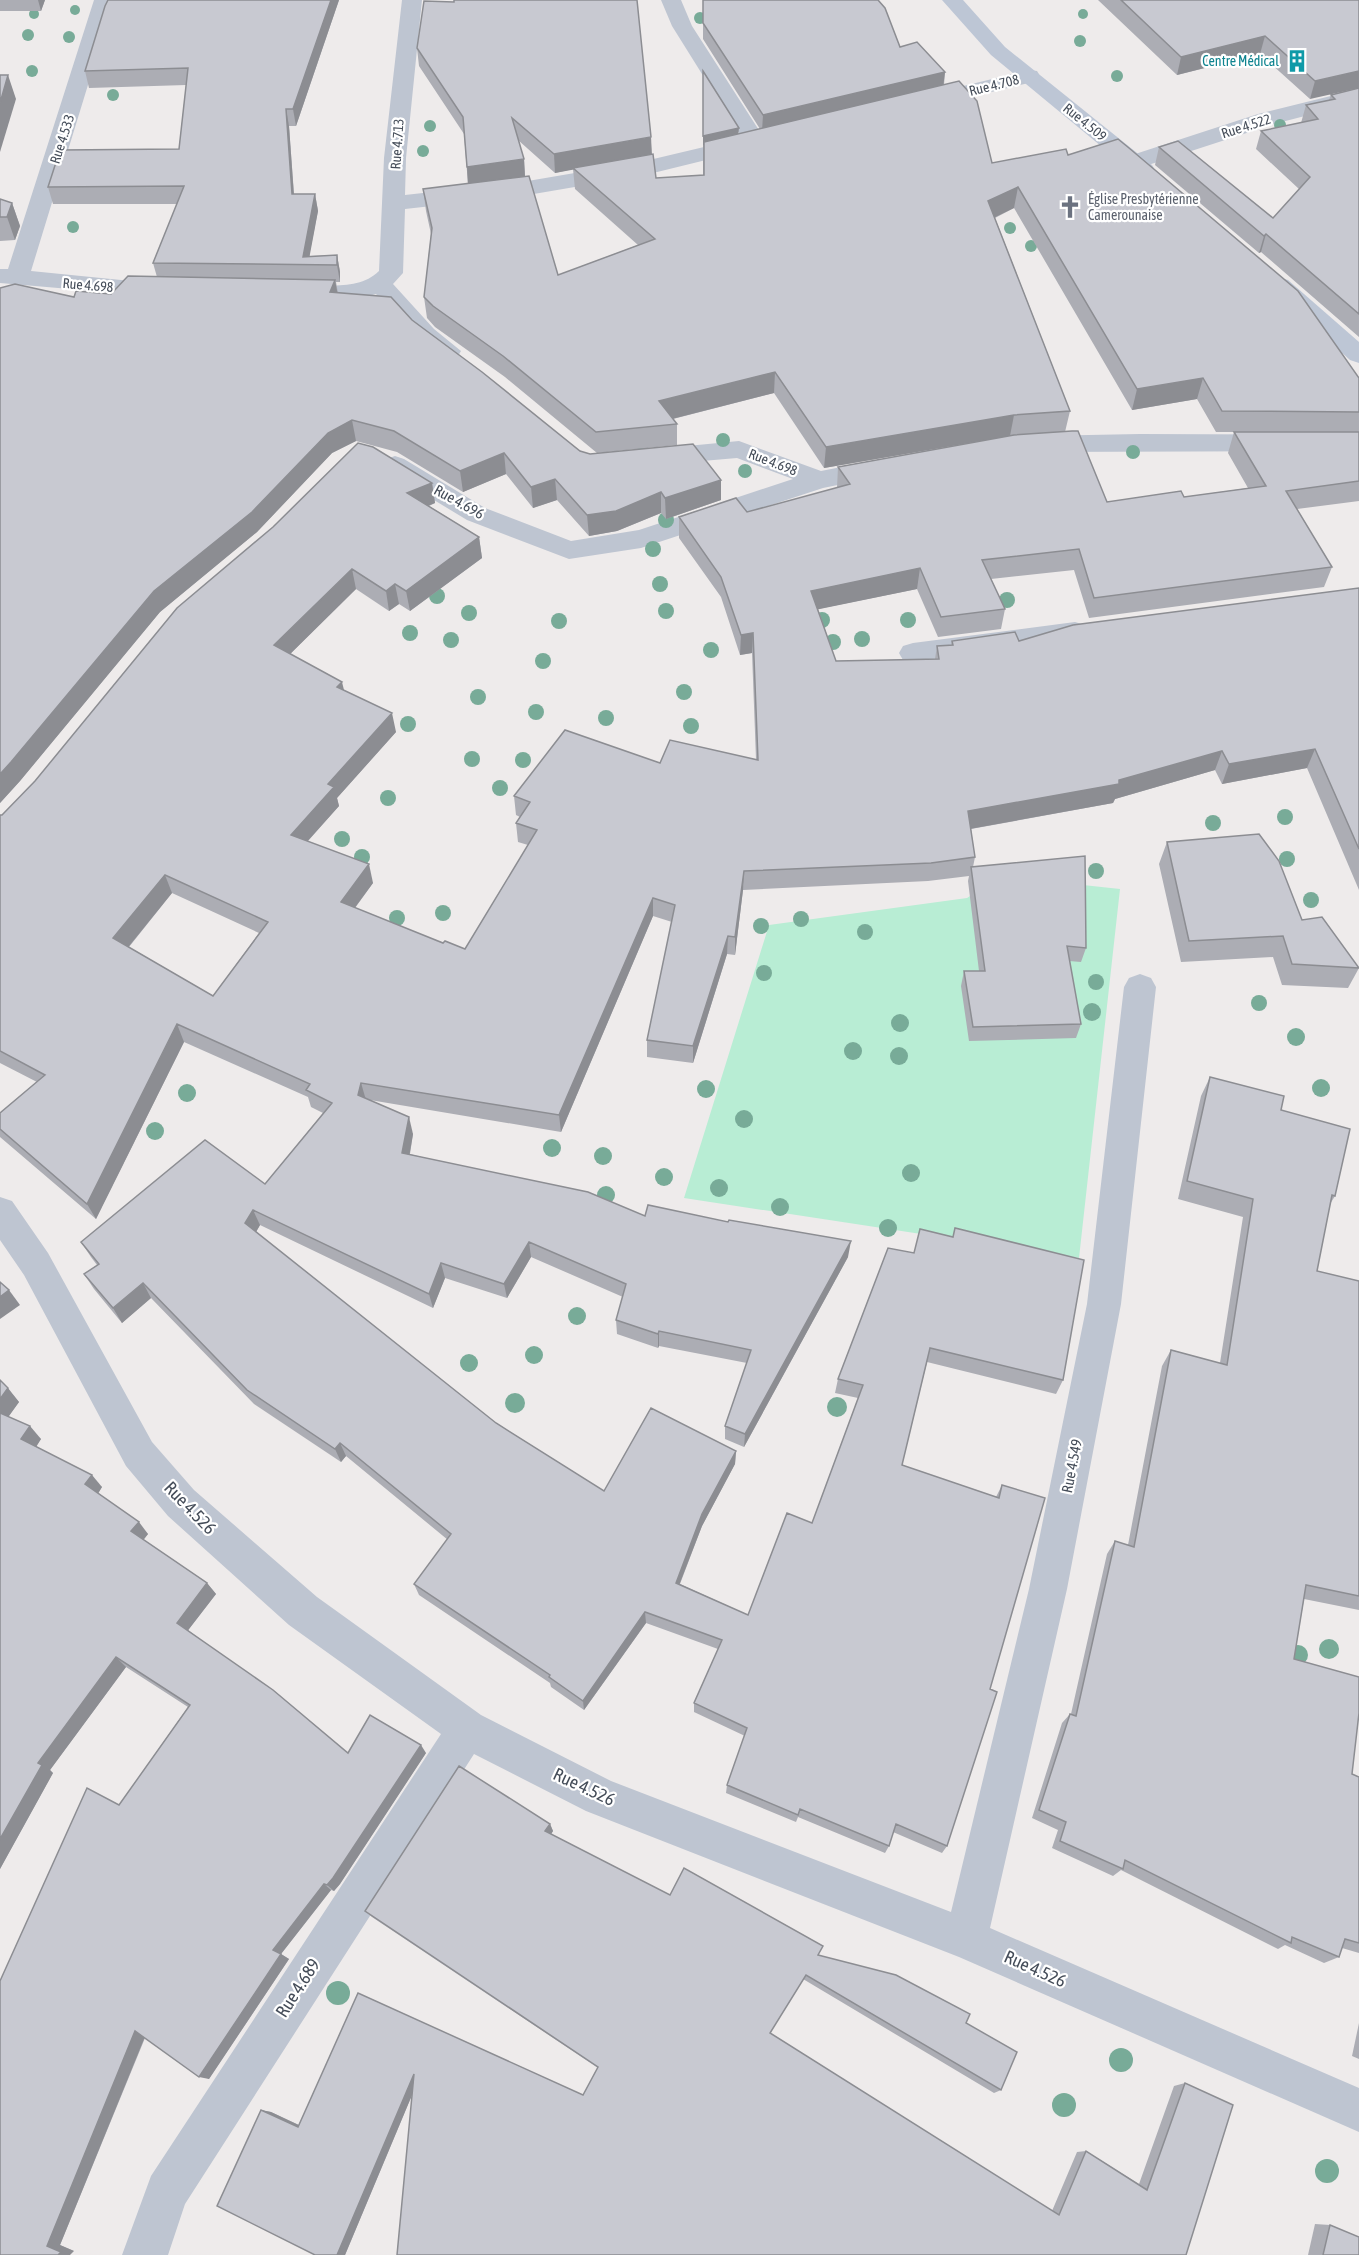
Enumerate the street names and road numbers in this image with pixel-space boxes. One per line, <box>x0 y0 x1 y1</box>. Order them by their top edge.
street label: Rue 4.708 <box>967 71 1021 99</box>
street label: Rue 4.509 <box>1060 100 1110 144</box>
street label: Rue 4.522 <box>1219 111 1273 141</box>
street label: Rue 4.533 <box>47 112 77 166</box>
street label: Rue 4.713 <box>387 118 407 170</box>
street label: Rue 4.698 <box>62 275 114 295</box>
street label: Rue 4.698 <box>746 445 800 479</box>
street label: Rue 4.696 <box>431 481 487 522</box>
street label: Rue 4.549 <box>1058 1438 1085 1494</box>
street label: Rue 4.526 <box>160 1477 221 1538</box>
street label: Rue 4.526 <box>550 1763 618 1810</box>
street label: Rue 4.526 <box>1001 1946 1069 1991</box>
street label: Rue 4.689 <box>271 1955 324 2021</box>

